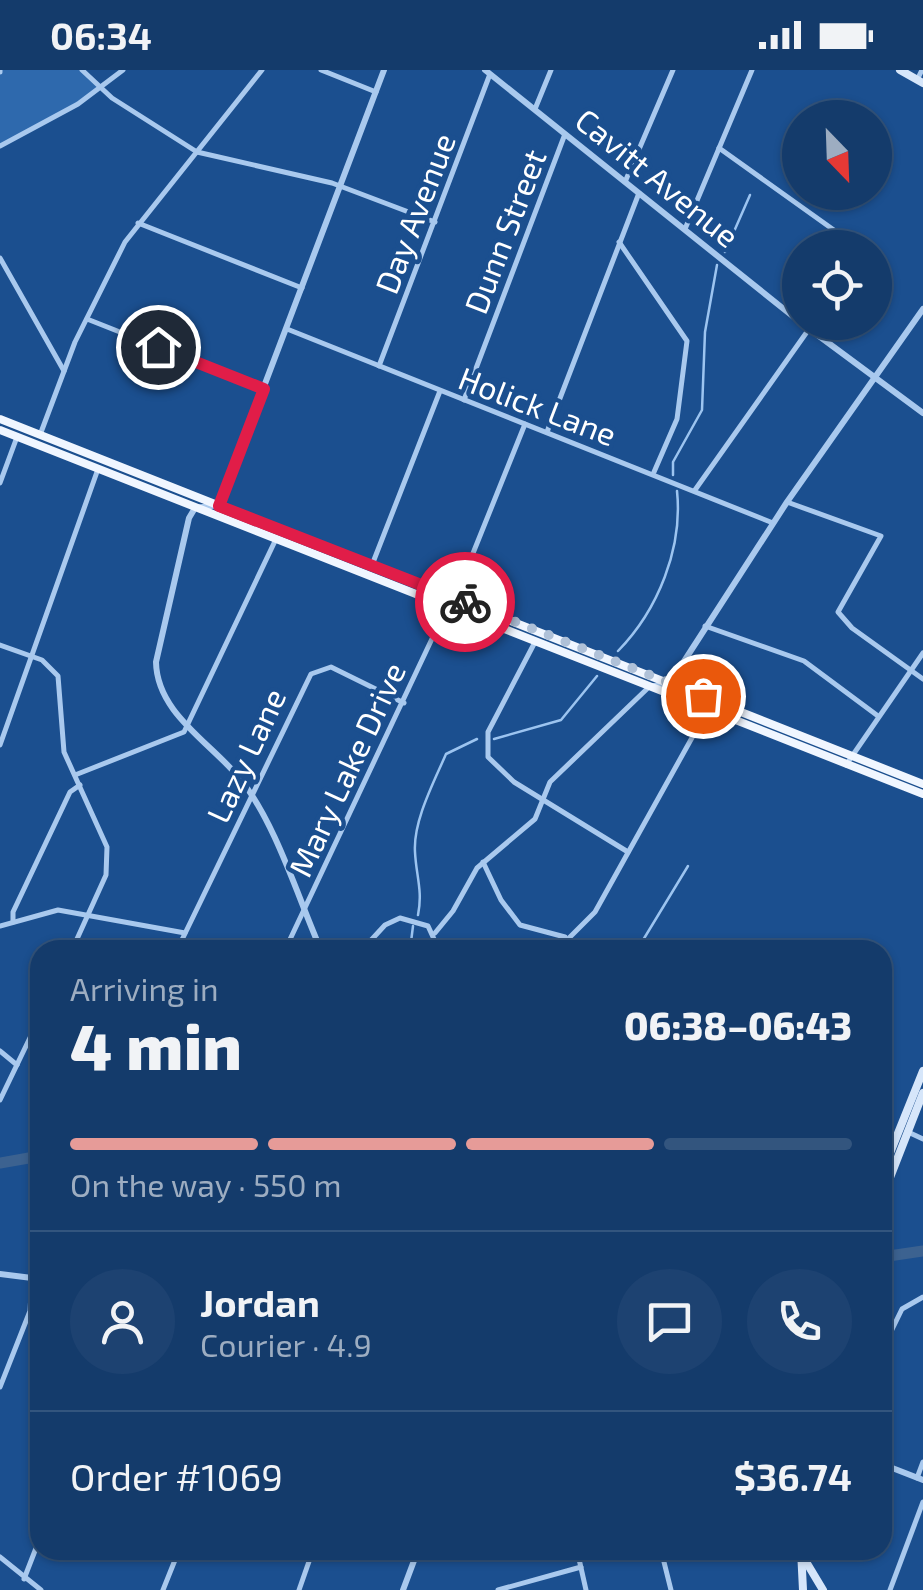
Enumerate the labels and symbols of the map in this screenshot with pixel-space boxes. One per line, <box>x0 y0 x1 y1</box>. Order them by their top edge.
street label: Cavitt Avenue <box>569 100 747 254</box>
north arrow <box>782 100 892 210</box>
street label: Day Avenue <box>366 127 462 299</box>
street label: Dunn Street <box>455 144 553 318</box>
pin <box>116 305 201 390</box>
street label: Holick Lane <box>454 358 622 452</box>
courier <box>415 552 515 652</box>
pin <box>661 654 746 739</box>
street label: Mary Lake Drive <box>280 656 412 882</box>
street label: Lazy Lane <box>197 682 293 828</box>

